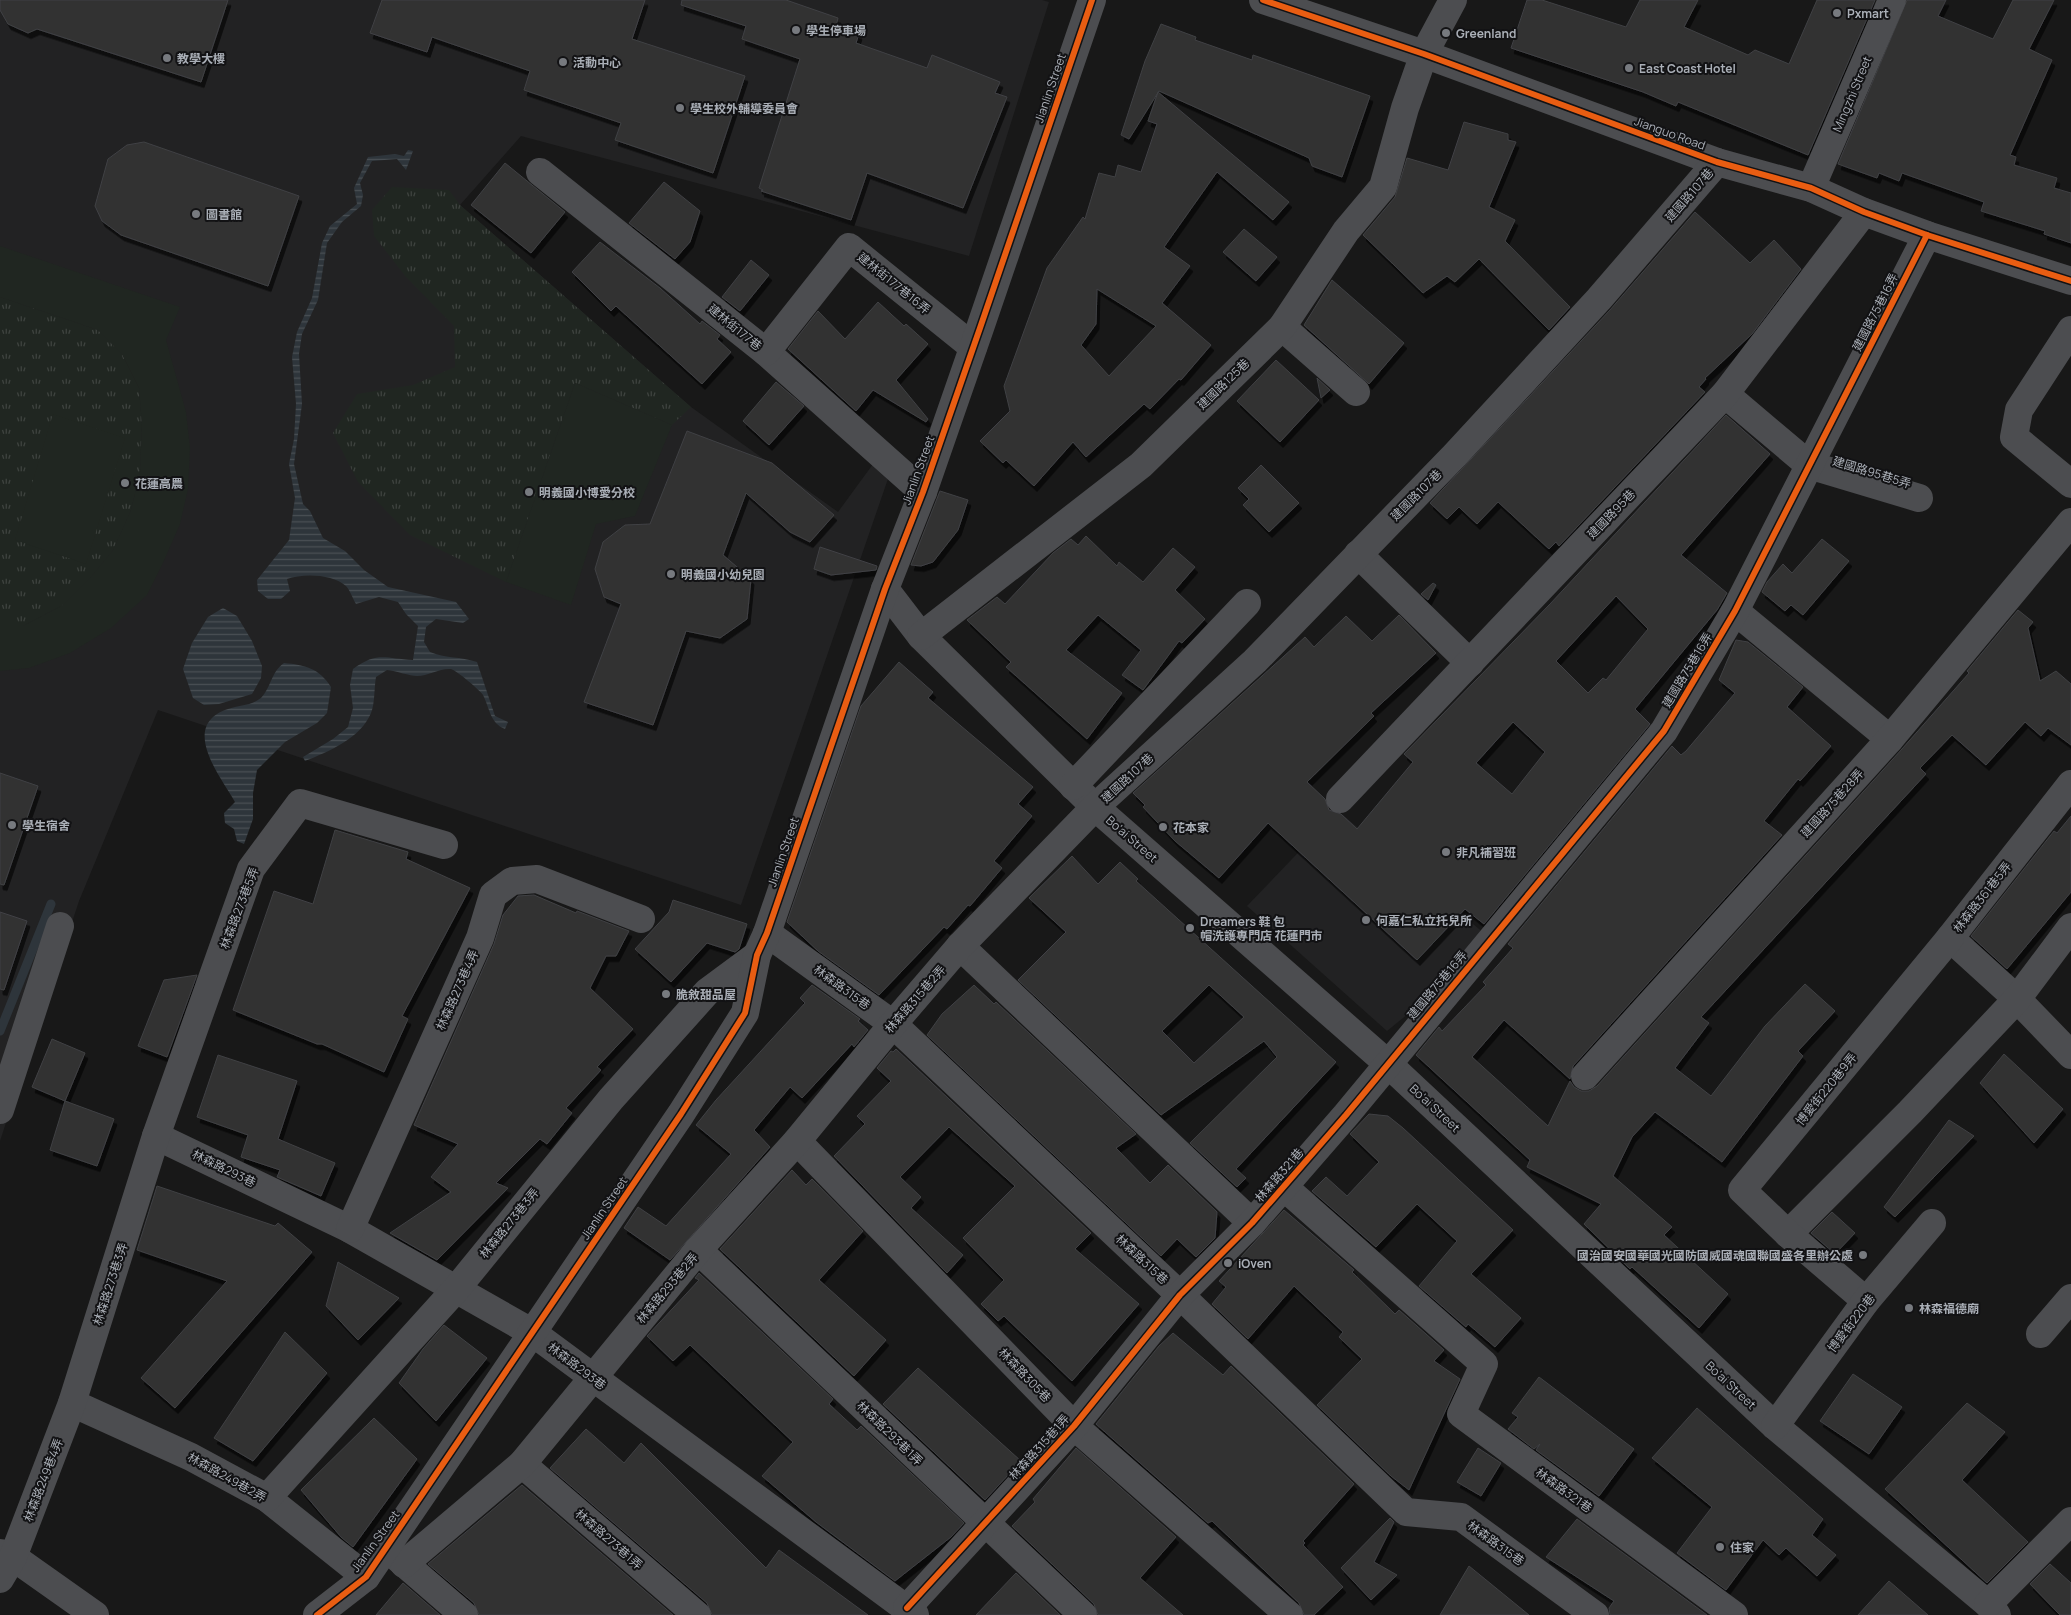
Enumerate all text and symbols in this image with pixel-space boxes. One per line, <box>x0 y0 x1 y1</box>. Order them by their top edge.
place label: Pxmart <box>1847 5 1889 22</box>
marker: Pxmart <box>1831 7 1843 19</box>
place label: 學生停車場 <box>806 22 866 39</box>
marker: 學生停車場 <box>790 24 802 36</box>
place label: Greenland <box>1456 25 1516 42</box>
marker: Greenland <box>1440 27 1452 39</box>
place label: 教學大樓 <box>177 50 225 67</box>
street label: Jianlin Street <box>1030 51 1070 125</box>
marker: 教學大樓 <box>161 52 173 64</box>
street label: Mingzhi Street <box>1828 53 1876 135</box>
place label: 活動中心 <box>573 54 621 71</box>
marker: 活動中心 <box>557 56 569 68</box>
place label: East Coast Hotel <box>1639 60 1736 77</box>
marker: East Coast Hotel <box>1623 62 1635 74</box>
place label: 學生校外輔導委員會 <box>690 100 798 117</box>
marker: 學生校外輔導委員會 <box>674 102 686 114</box>
street label: Jianguo Road <box>1632 112 1708 154</box>
street label: 建國路107巷 <box>1661 165 1717 225</box>
place label: 圖書館 <box>206 206 242 223</box>
marker: 圖書館 <box>190 208 202 220</box>
street label: 建林街177巷16弄 <box>854 248 934 318</box>
street label: 建國路75巷16弄 <box>1848 270 1902 354</box>
street label: 建林街177巷 <box>704 300 766 354</box>
street label: 建國路125巷 <box>1193 355 1253 413</box>
street label: Jianlin Street <box>898 433 938 507</box>
street label: 建國路95巷5弄 <box>1831 452 1913 492</box>
street label: 建國路107巷 <box>1387 466 1445 524</box>
place label: 花蓮高農 <box>135 475 183 492</box>
marker: 花蓮高農 <box>119 477 131 489</box>
place label: 明義國小博愛分校 <box>539 484 635 501</box>
marker: 明義國小博愛分校 <box>523 486 535 498</box>
street label: 建國路95巷 <box>1583 486 1639 542</box>
place label: 明義國小幼兒園 <box>681 566 765 583</box>
marker: 明義國小幼兒園 <box>665 568 677 580</box>
street label: 建國路75巷16弄 <box>1658 629 1716 711</box>
street label: 建國路107巷 <box>1097 749 1157 807</box>
street label: 建國路75巷28弄 <box>1797 765 1867 841</box>
street label: Bo'ai Street <box>1102 812 1162 866</box>
street label: Jianlin Street <box>763 815 803 889</box>
place label: 學生宿舍 <box>22 817 70 834</box>
marker: 學生宿舍 <box>6 819 18 831</box>
place label: 花本家 <box>1173 819 1209 836</box>
marker: 花本家 <box>1157 821 1169 833</box>
place label: 非凡補習班 <box>1456 844 1516 861</box>
marker: 非凡補習班 <box>1440 846 1452 858</box>
street label: 林森路361巷5弄 <box>1949 858 2015 936</box>
street label: 林森路273巷5弄 <box>216 865 262 951</box>
place label: 何嘉仁私立托兒所 <box>1376 912 1472 929</box>
place label: Dreamers 鞋 包 帽洗護專門店 花蓮門市 <box>1200 913 1322 944</box>
marker: 何嘉仁私立托兒所 <box>1360 914 1372 926</box>
marker: Dreamers 鞋 包 帽洗護專門店 花蓮門市 <box>1184 922 1196 934</box>
street label: 林森路273巷4弄 <box>432 947 482 1033</box>
street label: 建國路75巷16弄 <box>1403 947 1471 1023</box>
street label: 林森路315巷 <box>810 961 874 1013</box>
street label: 林森路315巷2弄 <box>881 961 949 1037</box>
place label: 脆敘甜品屋 <box>676 986 736 1003</box>
marker: 脆敘甜品屋 <box>660 988 672 1000</box>
street label: 博愛街220巷9弄 <box>1792 1049 1860 1129</box>
street label: Bo'ai Street <box>1406 1080 1464 1136</box>
street label: 林森路321巷 <box>1251 1144 1307 1206</box>
street label: 林森路293巷 <box>189 1145 259 1191</box>
street label: Jianlin Street <box>577 1173 631 1243</box>
street label: 林森路273巷3弄 <box>475 1184 543 1262</box>
street label: 林森路315巷 <box>1112 1230 1172 1288</box>
street label: 林森路273巷3弄 <box>89 1240 131 1328</box>
place label: 國治國安國華國光國防國威國魂國聯國盛各里辦公處 <box>1577 1247 1853 1264</box>
street label: 林森路293巷2弄 <box>632 1249 702 1327</box>
marker: 國治國安國華國光國防國威國魂國聯國盛各里辦公處 <box>1857 1249 1869 1261</box>
place label: iOven <box>1238 1255 1271 1272</box>
marker: iOven <box>1222 1257 1234 1269</box>
street label: 博愛街220巷 <box>1823 1290 1879 1356</box>
place label: 林森福德廟 <box>1919 1300 1979 1317</box>
marker: 林森福德廟 <box>1903 1302 1915 1314</box>
street label: 林森路293巷 <box>544 1338 610 1394</box>
street label: 林森路305巷 <box>995 1344 1055 1406</box>
street label: Bo'ai Street <box>1702 1357 1760 1413</box>
street label: 林森路293巷1弄 <box>853 1397 927 1469</box>
street label: 林森路315巷1弄 <box>1005 1410 1073 1484</box>
street label: 林森路249巷4弄 <box>19 1436 67 1524</box>
street label: 林森路249巷2弄 <box>184 1448 270 1506</box>
street label: 林森路321巷 <box>1532 1464 1596 1516</box>
street label: 林森路273巷1弄 <box>572 1505 646 1573</box>
street label: Jianlin Street <box>347 1507 403 1575</box>
street label: 林森路315巷 <box>1464 1517 1528 1569</box>
place label: 住家 <box>1730 1539 1754 1556</box>
marker: 住家 <box>1714 1541 1726 1553</box>

